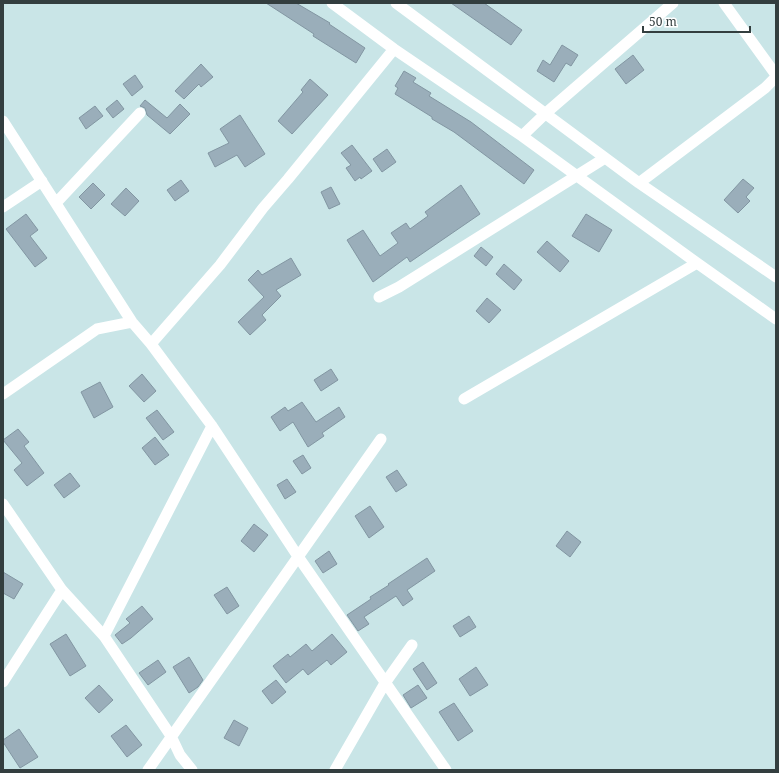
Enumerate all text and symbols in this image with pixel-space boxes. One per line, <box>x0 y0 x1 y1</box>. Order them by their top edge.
scale bar <box>643 8 750 34</box>
text: 50 m <box>649 13 677 30</box>

